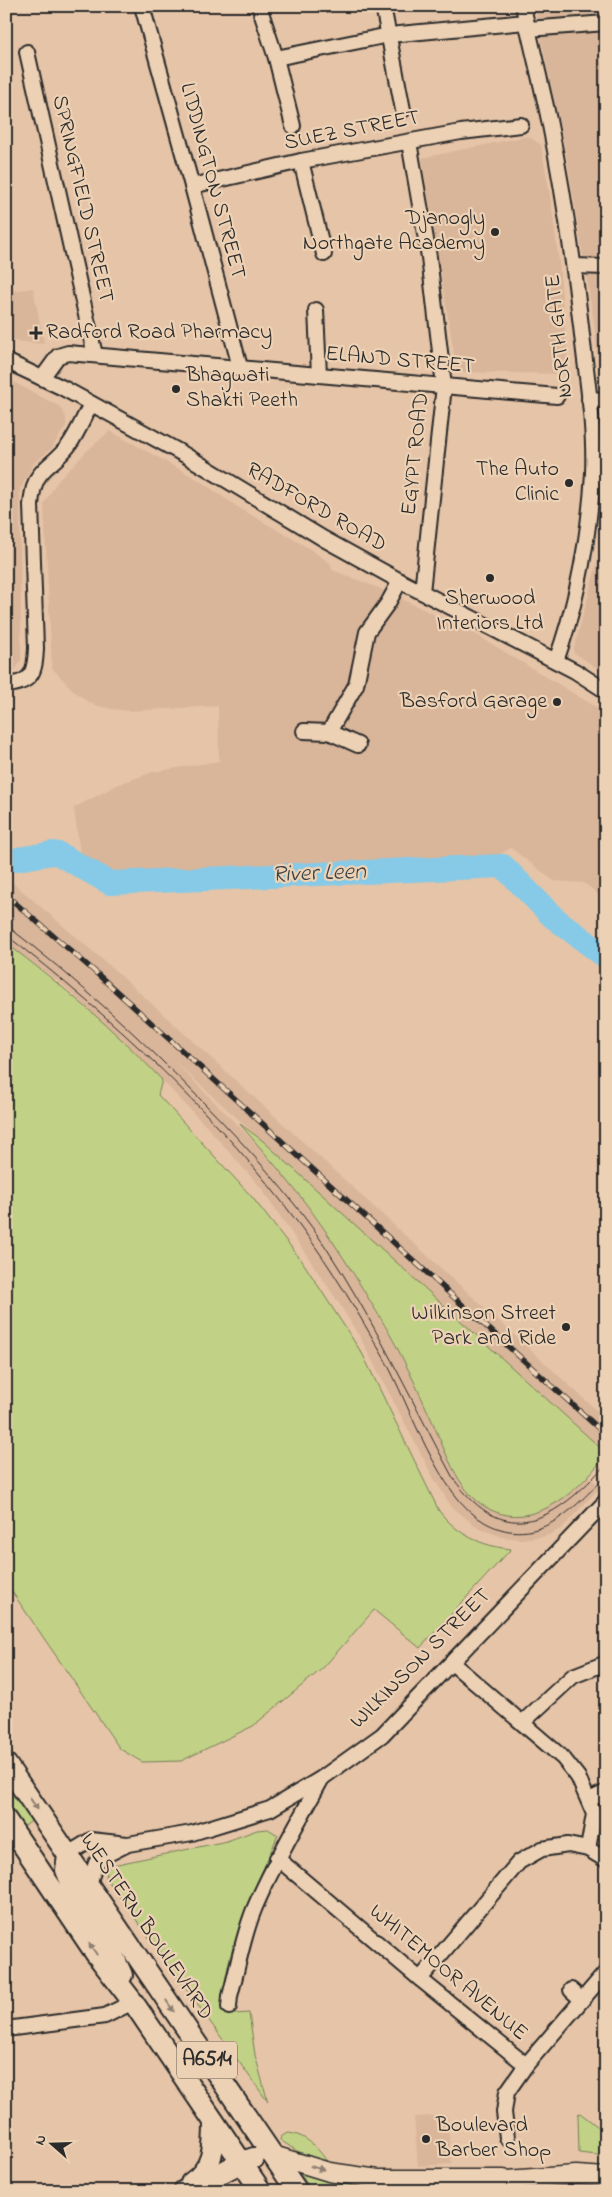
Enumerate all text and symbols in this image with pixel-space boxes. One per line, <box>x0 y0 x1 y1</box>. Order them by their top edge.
street label: LIDDINGTON STREET <box>170 79 254 283</box>
street label: SPRINGFIELD STREET <box>43 92 122 306</box>
street label: SUEZ STREET <box>281 102 423 160</box>
place label: Djanogly Northgate Academy <box>303 203 485 261</box>
marker: Djanogly Northgate Academy <box>489 226 501 238</box>
street label: NORTH GATE <box>538 273 582 399</box>
place label: Radford Road Pharmacy <box>46 317 272 350</box>
marker: Radford Road Pharmacy <box>30 327 42 339</box>
street label: ELAND STREET <box>324 339 476 383</box>
place label: Bhagwati Shakti Peeth <box>185 360 298 417</box>
marker: Bhagwati Shakti Peeth <box>170 383 182 395</box>
street label: EGYPT ROAD <box>394 391 438 517</box>
place label: The Auto Clinic <box>476 454 559 511</box>
street label: RADFORD ROAD <box>240 455 392 561</box>
marker: The Auto Clinic <box>563 477 575 489</box>
marker: Sherwood Interiors Ltd <box>484 572 496 584</box>
place label: Sherwood Interiors Ltd <box>437 583 543 640</box>
place label: Basford Garage <box>399 686 547 719</box>
marker: Basford Garage <box>551 696 563 708</box>
water label: River Leen <box>271 855 368 893</box>
place label: Wilkinson Street Park and Ride <box>411 1298 557 1355</box>
marker: Wilkinson Street Park and Ride <box>560 1321 572 1333</box>
street label: WILKINSON STREET <box>343 1581 499 1737</box>
one-way arrow <box>29 1797 39 1811</box>
street label: WESTERN BOULEVARD <box>71 1827 221 2027</box>
street label: WHITEMOOR AVENUE <box>362 1897 534 2049</box>
one-way arrow <box>88 1942 98 1956</box>
one-way arrow <box>165 1999 175 2013</box>
road number: A6514 <box>177 2042 237 2078</box>
place label: Boulevard Barber Shop <box>435 2110 551 2167</box>
north arrow <box>28 2120 78 2170</box>
text: N <box>30 2132 53 2148</box>
marker: Boulevard Barber Shop <box>420 2133 432 2145</box>
one-way arrow <box>310 2165 325 2173</box>

